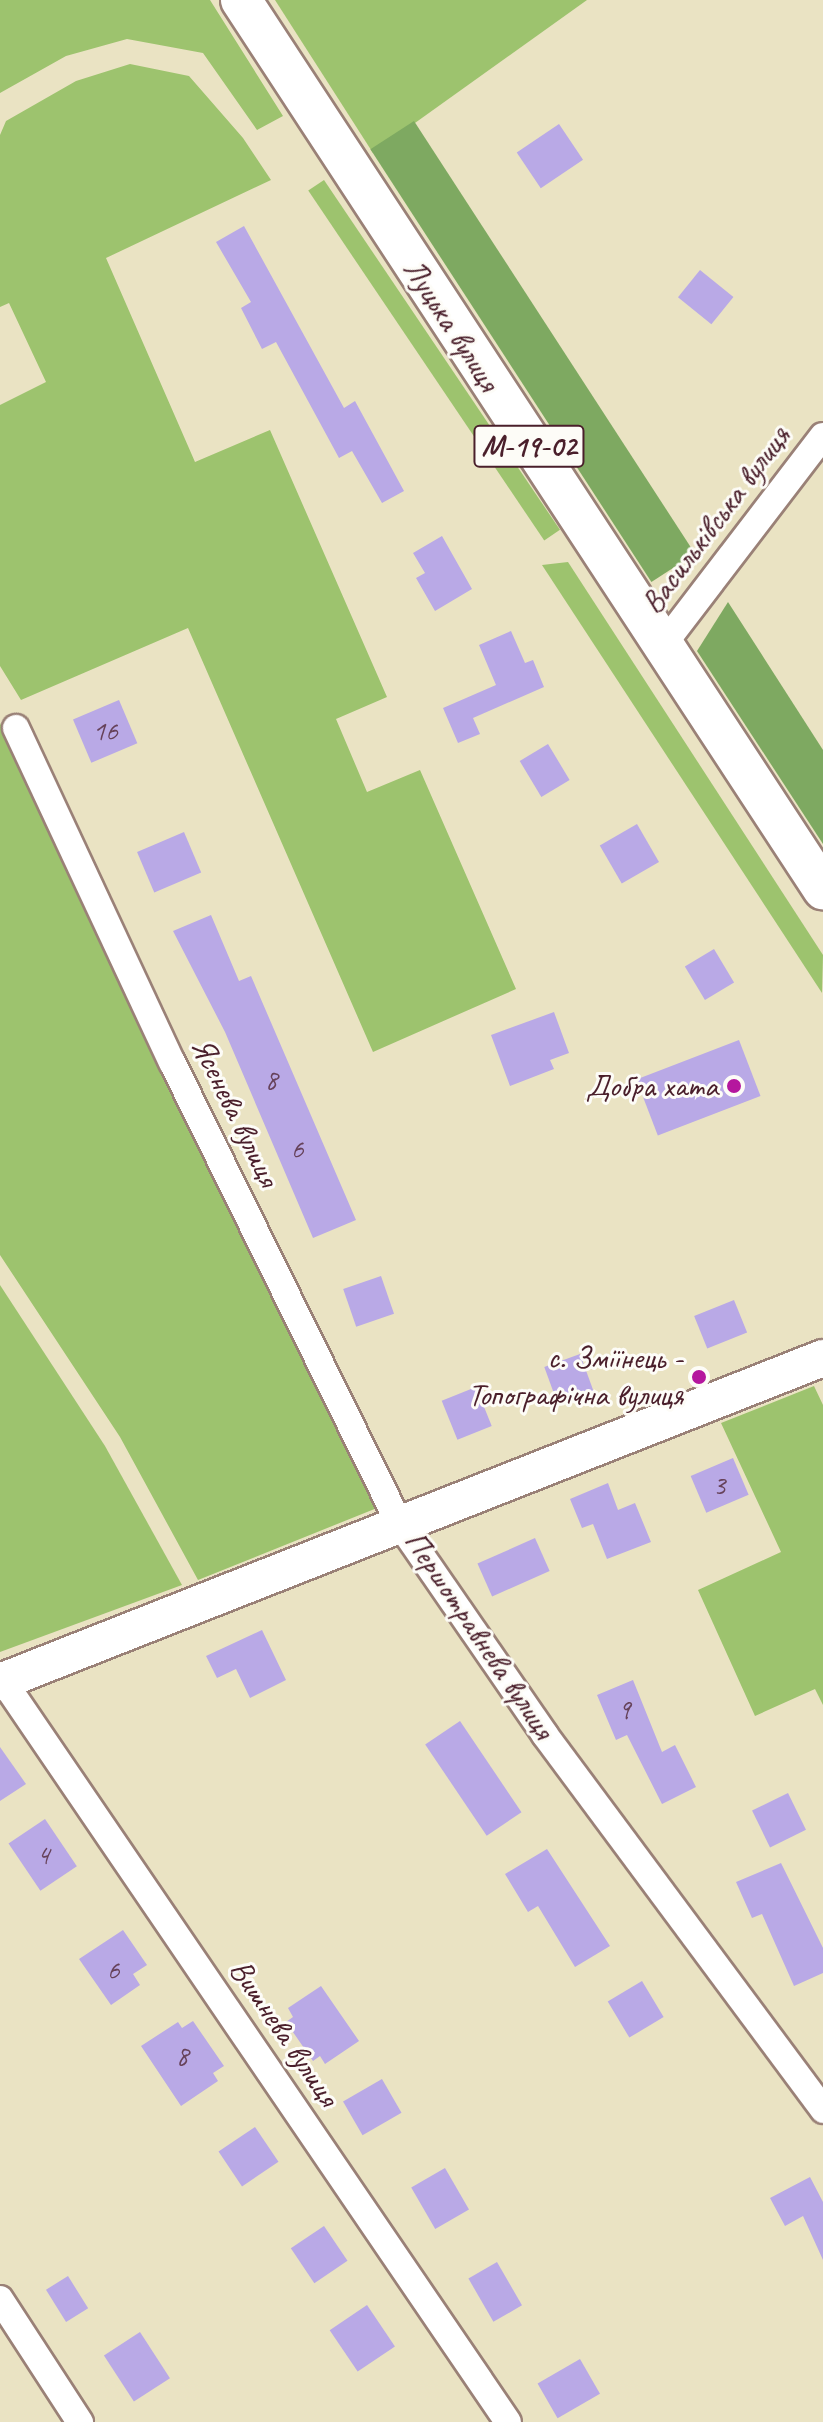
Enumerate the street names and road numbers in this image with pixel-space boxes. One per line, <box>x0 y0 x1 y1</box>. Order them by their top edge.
street label: Луцька вулиця <box>393 251 509 399</box>
street label: Васильківська вулиця <box>633 418 799 622</box>
road number: М-19-02 <box>473 420 585 472</box>
street label: Ясенева вулиця <box>182 1031 288 1193</box>
street label: Першотравнева вулиця <box>395 1523 563 1747</box>
street label: Вишнева вулиця <box>221 1952 347 2114</box>

